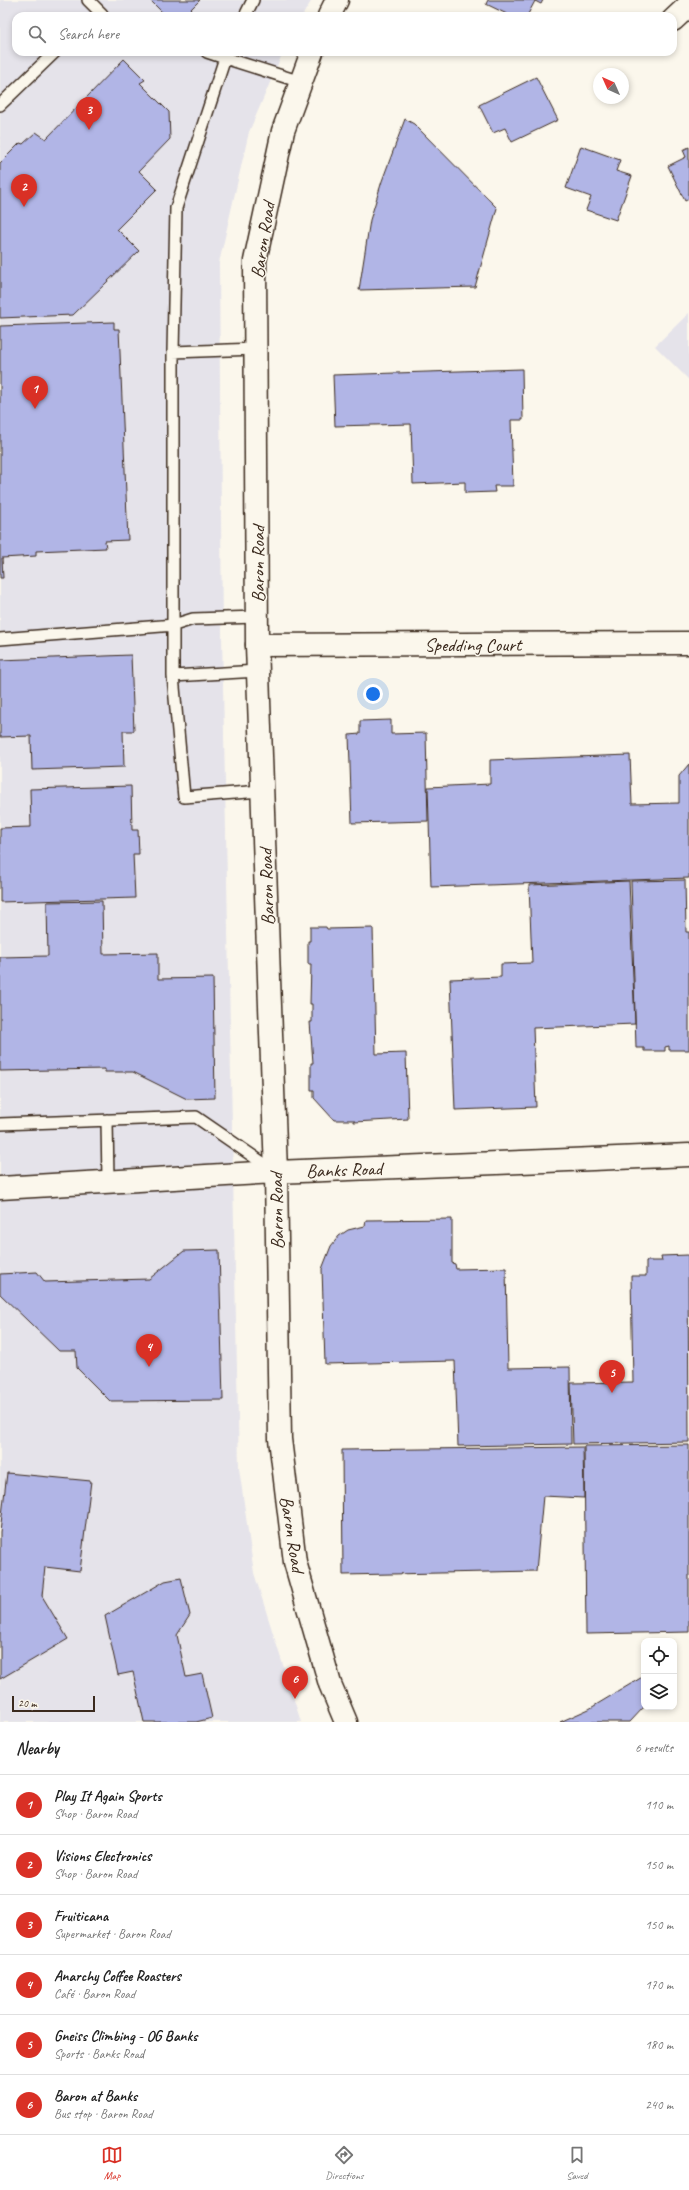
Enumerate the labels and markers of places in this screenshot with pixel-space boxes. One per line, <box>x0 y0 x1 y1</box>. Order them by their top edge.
pin: 3 <box>76 97 102 130</box>
pin: 2 <box>11 174 37 207</box>
pin: 1 <box>22 376 48 409</box>
pin: 4 <box>136 1334 162 1367</box>
pin: 5 <box>599 1360 625 1393</box>
pin: 6 <box>282 1666 308 1699</box>

